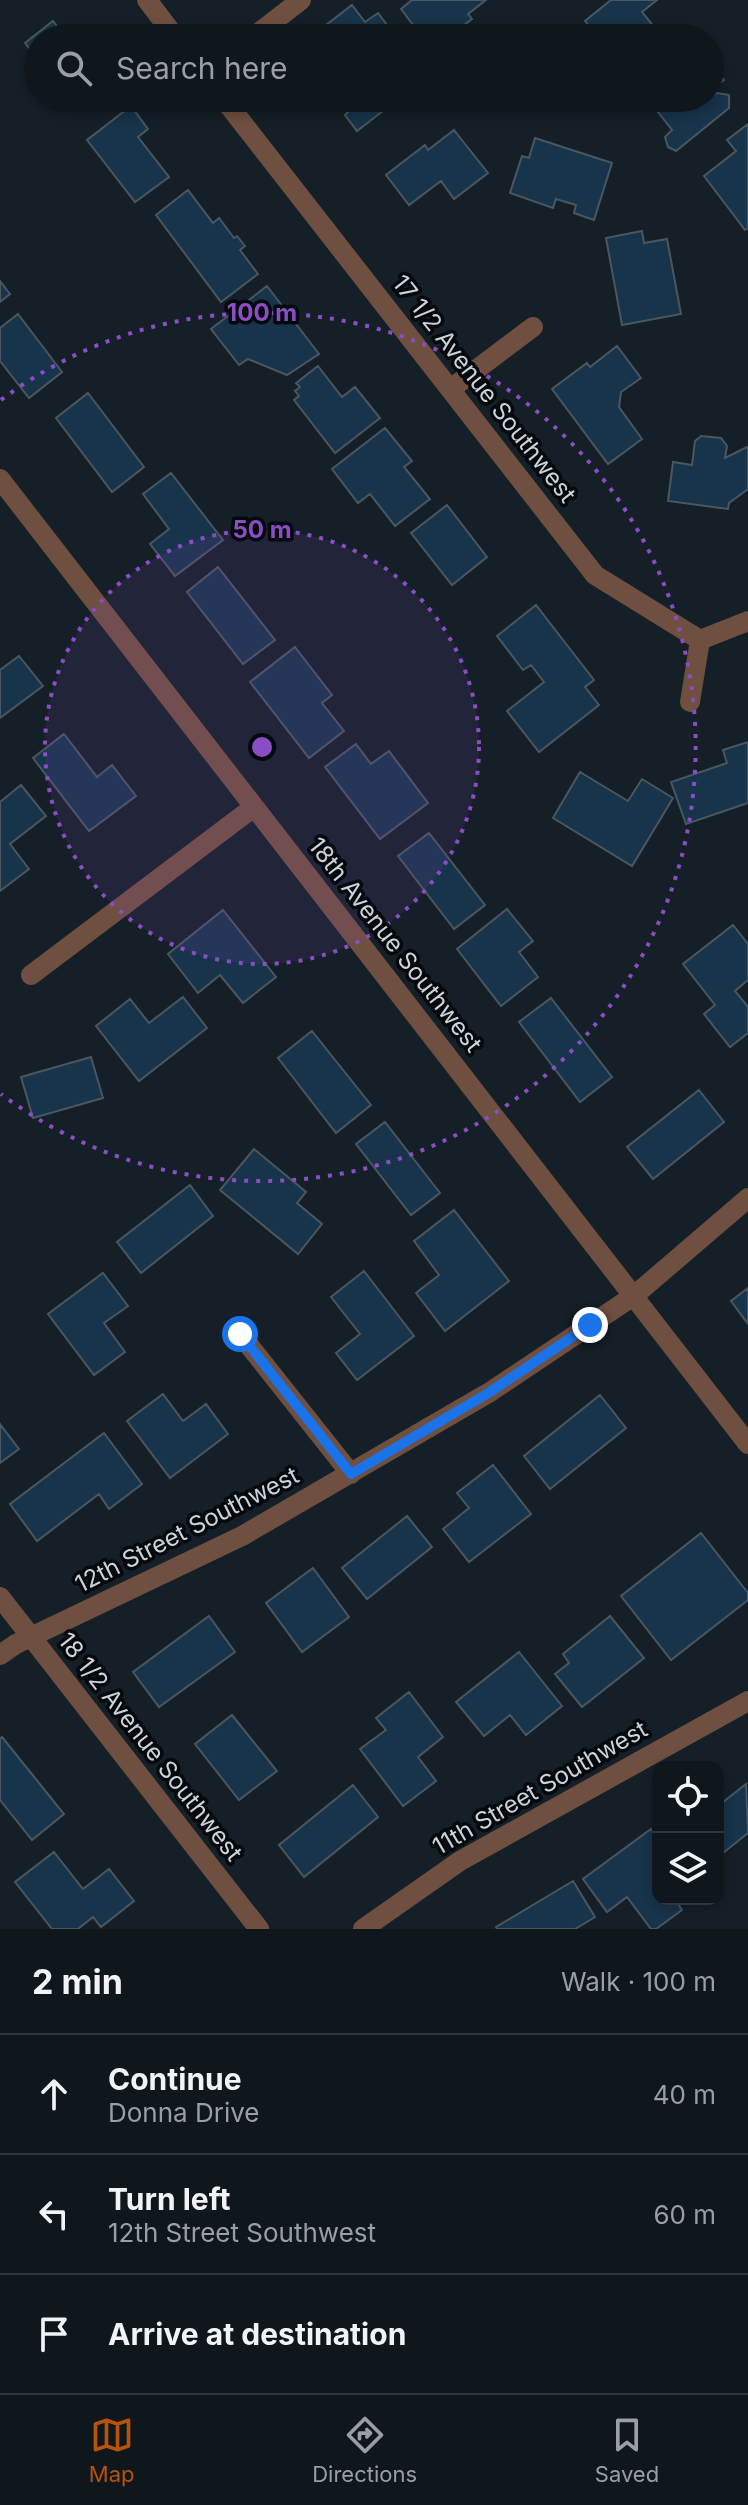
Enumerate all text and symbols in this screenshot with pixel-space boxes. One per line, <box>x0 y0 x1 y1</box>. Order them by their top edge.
search box <box>24 24 724 112</box>
icon: search <box>52 46 96 90</box>
text: Search here <box>116 50 288 86</box>
street label: 17 1/2 Avenue Southwest <box>387 269 582 508</box>
text: 100 m <box>227 298 297 327</box>
text: 50 m <box>232 515 292 544</box>
centre of rings <box>248 733 276 761</box>
street label: 18th Avenue Southwest <box>303 832 488 1058</box>
route end <box>572 1307 608 1343</box>
route start <box>222 1316 258 1352</box>
street label: 12th Street Southwest <box>70 1460 304 1599</box>
street label: 18 1/2 Avenue Southwest <box>52 1627 249 1867</box>
street label: 11th Street Southwest <box>427 1714 652 1861</box>
map controls <box>652 1761 724 1905</box>
button: locate <box>652 1761 724 1833</box>
button: layers <box>652 1833 724 1905</box>
text: 2 min <box>32 1961 123 2002</box>
text: Walk · 100 m <box>561 1966 716 1997</box>
text: Continue <box>108 2061 242 2097</box>
icon: ahead <box>32 2072 76 2116</box>
text: 40 m <box>653 2079 716 2110</box>
text: Donna Drive <box>108 2097 260 2128</box>
text: Turn left <box>108 2181 230 2217</box>
icon: left <box>32 2192 76 2236</box>
text: 60 m <box>653 2199 716 2230</box>
text: 12th Street Southwest <box>108 2217 376 2248</box>
icon: arrive <box>32 2312 76 2356</box>
text: Arrive at destination <box>108 2316 406 2352</box>
tab: Map <box>89 2413 135 2487</box>
tab: Directions <box>312 2413 417 2487</box>
tab: Saved <box>595 2413 659 2487</box>

